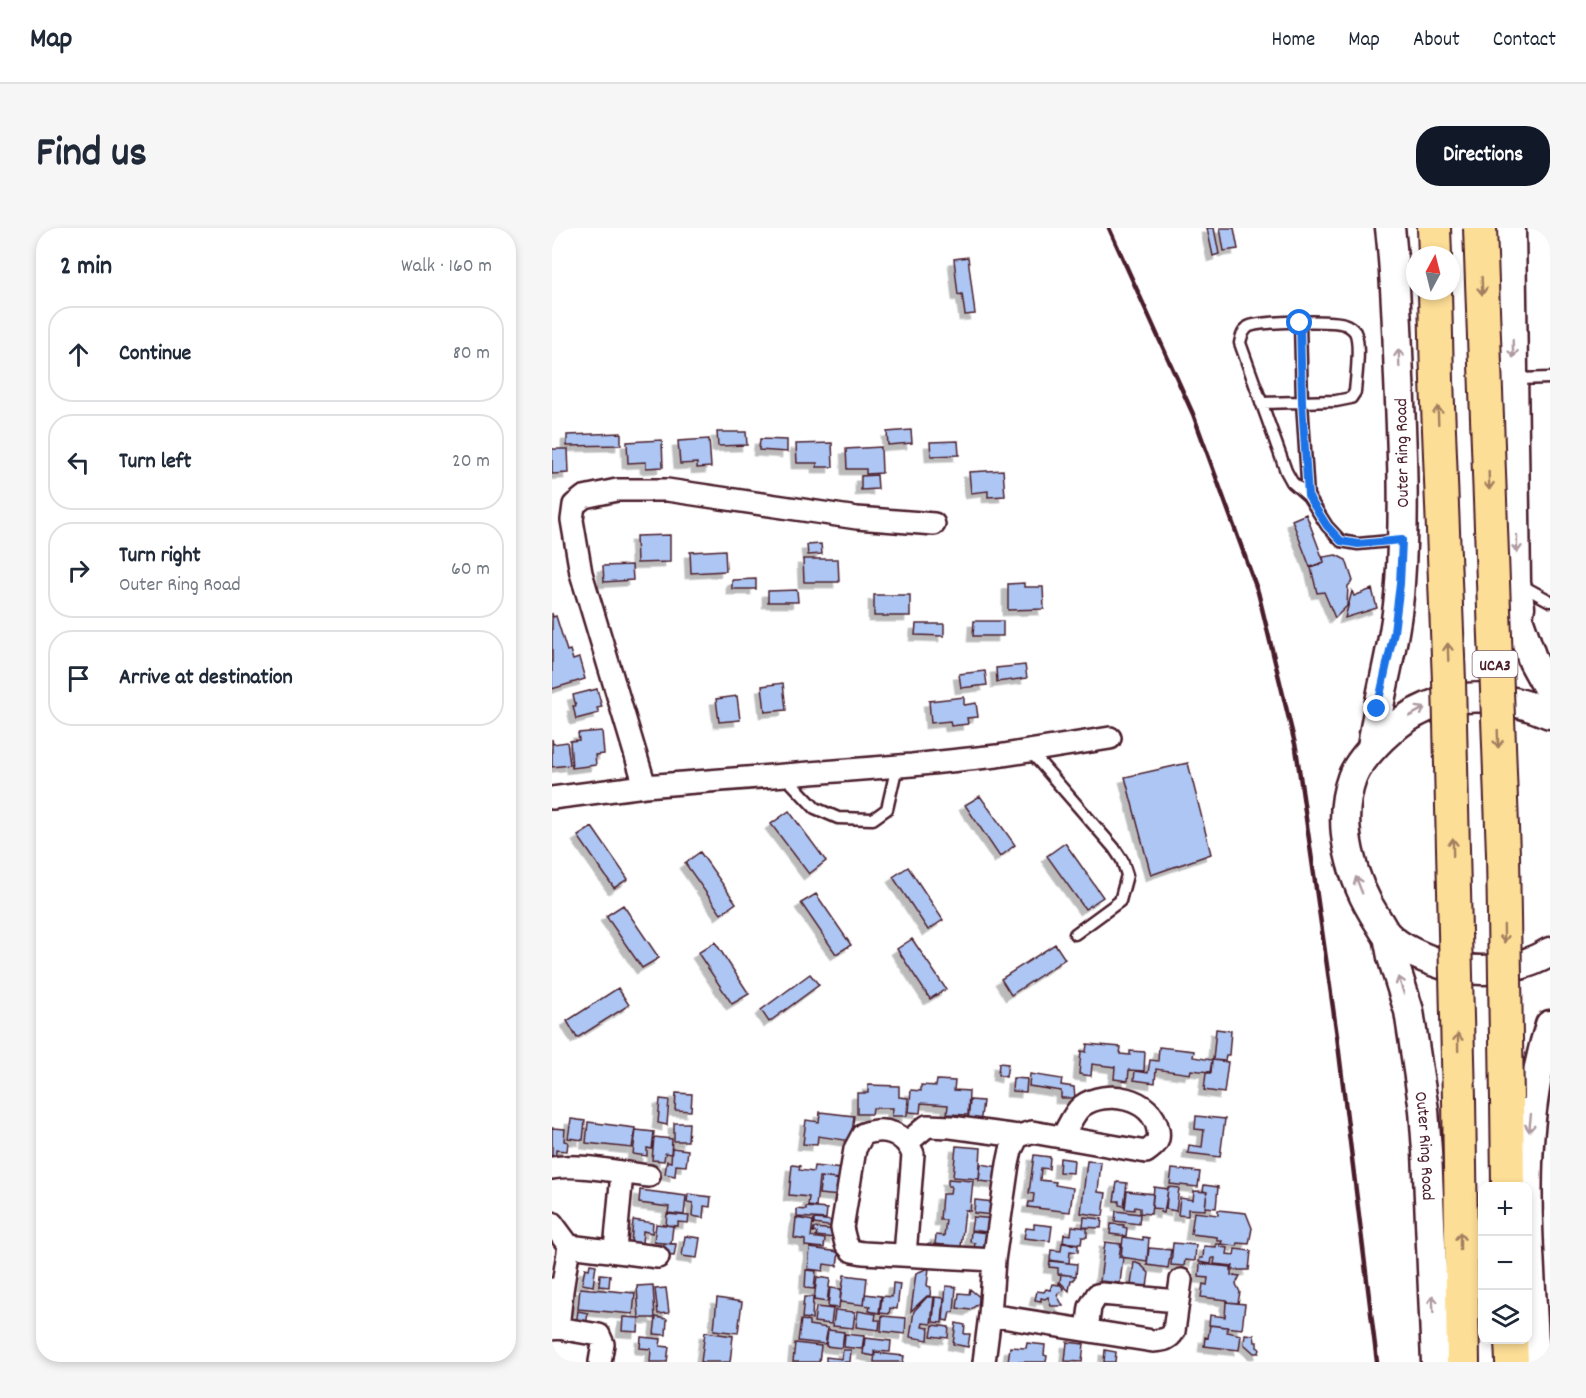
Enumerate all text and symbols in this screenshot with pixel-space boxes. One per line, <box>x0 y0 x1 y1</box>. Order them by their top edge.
text: Map <box>30 21 72 61</box>
text: Home <box>1271 26 1315 56</box>
text: Map <box>1348 26 1380 56</box>
text: About <box>1413 26 1460 56</box>
text: Contact <box>1493 26 1556 56</box>
text: Find us <box>36 126 147 186</box>
button: Directions <box>1416 126 1550 186</box>
north arrow <box>1406 246 1460 300</box>
text: 2 min <box>60 249 112 286</box>
text: Walk · 160 m <box>401 253 492 281</box>
one-way arrow <box>1476 276 1487 296</box>
route start <box>1286 309 1312 335</box>
icon: ahead <box>62 338 95 371</box>
text: Continue <box>119 339 191 370</box>
one-way arrow <box>1508 339 1519 359</box>
text: 80 m <box>453 340 490 368</box>
one-way arrow <box>1393 349 1404 369</box>
street label: Outer Ring Road <box>1390 398 1417 508</box>
one-way arrow <box>1433 406 1444 426</box>
icon: left <box>62 446 95 479</box>
text: Turn left <box>119 447 191 478</box>
text: 20 m <box>452 448 490 476</box>
one-way arrow <box>1483 471 1494 491</box>
one-way arrow <box>1511 534 1523 554</box>
text: Turn right <box>119 541 201 572</box>
icon: right <box>62 554 95 587</box>
text: 60 m <box>451 556 490 584</box>
text: Outer Ring Road <box>119 572 241 600</box>
one-way arrow <box>1442 643 1453 662</box>
road number: UCA3 <box>1472 651 1518 677</box>
icon: arrive <box>62 662 95 695</box>
text: Arrive at destination <box>119 663 293 694</box>
route end <box>1363 695 1389 721</box>
one-way arrow <box>1408 706 1425 718</box>
one-way arrow <box>1493 729 1504 749</box>
one-way arrow <box>1447 837 1459 857</box>
one-way arrow <box>1353 877 1364 895</box>
one-way arrow <box>1498 924 1510 944</box>
one-way arrow <box>1395 976 1406 995</box>
one-way arrow <box>1452 1032 1464 1052</box>
street label: Outer Ring Road <box>1406 1090 1439 1201</box>
one-way arrow <box>1524 1112 1535 1132</box>
map controls <box>1478 1182 1532 1344</box>
button: + <box>1478 1182 1532 1236</box>
one-way arrow <box>1454 1231 1466 1251</box>
button: − <box>1478 1236 1532 1290</box>
button: layers <box>1478 1290 1532 1344</box>
one-way arrow <box>1428 1294 1439 1314</box>

